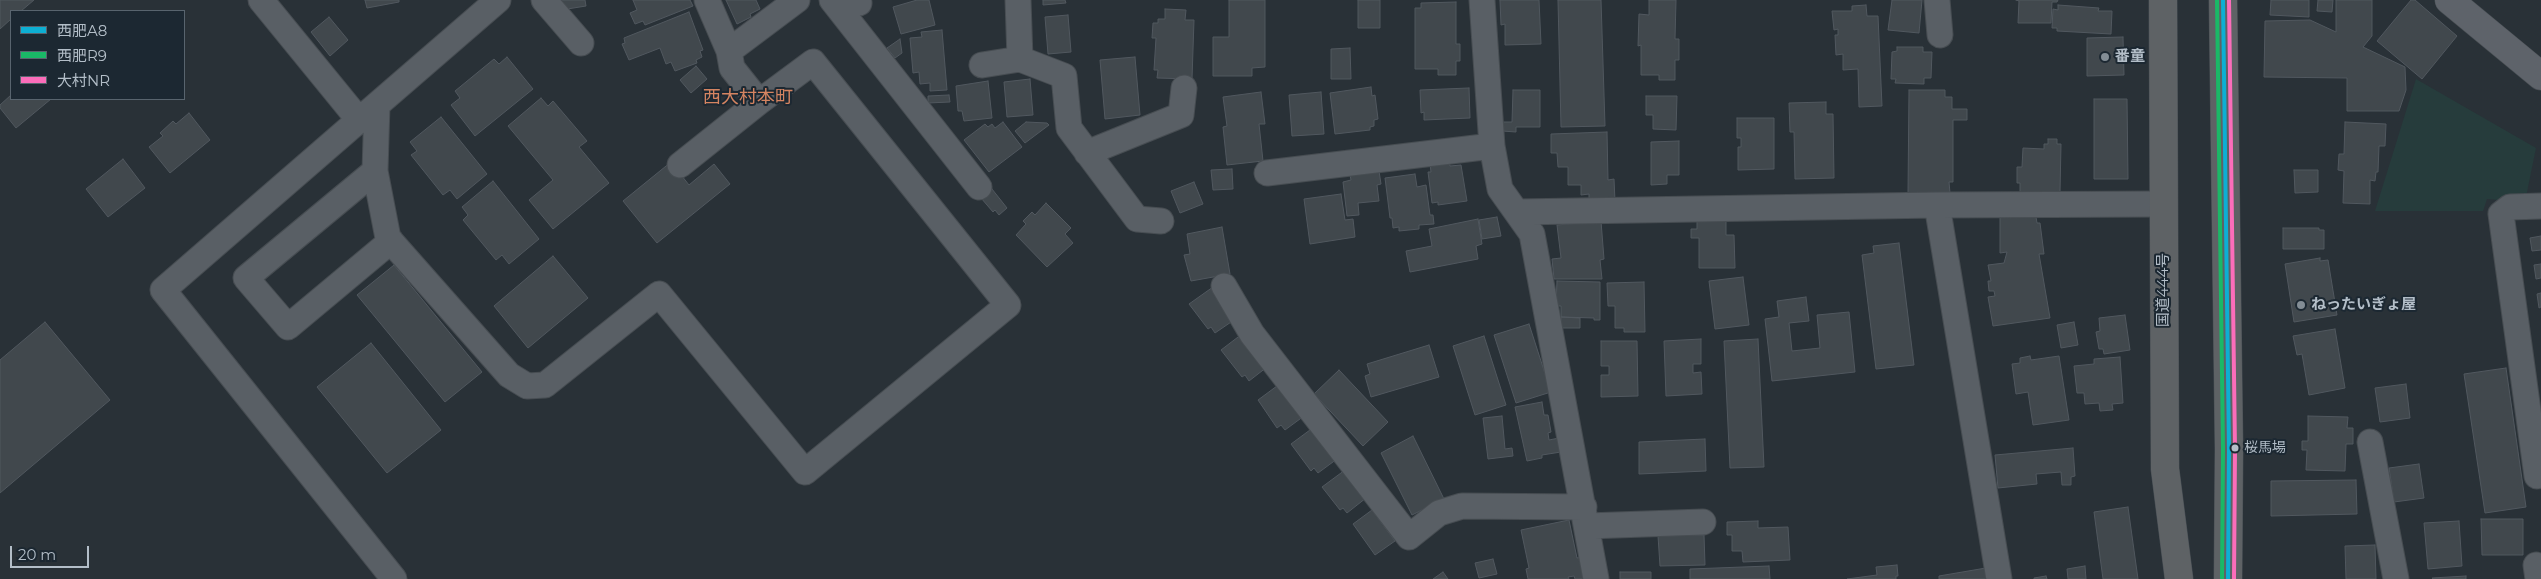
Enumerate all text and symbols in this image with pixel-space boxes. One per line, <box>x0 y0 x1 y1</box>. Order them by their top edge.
legend <box>10 10 185 100</box>
text: 西肥A8 <box>57 21 107 40</box>
text: 西肥R9 <box>57 46 107 65</box>
place label: 番童 <box>2115 48 2145 66</box>
marker: 番童 <box>2099 51 2111 63</box>
text: 大村NR <box>57 71 110 90</box>
district label: 西大村本町 <box>703 87 793 109</box>
street label: 国道444号 <box>2155 253 2173 327</box>
place label: ねったいぎょ屋 <box>2311 296 2416 314</box>
marker: ねったいぎょ屋 <box>2295 299 2307 311</box>
place label: 桜馬場 <box>2244 440 2286 456</box>
marker: 桜馬場 <box>2230 443 2240 453</box>
scale bar <box>12 536 91 568</box>
text: 20 m <box>18 545 56 564</box>

